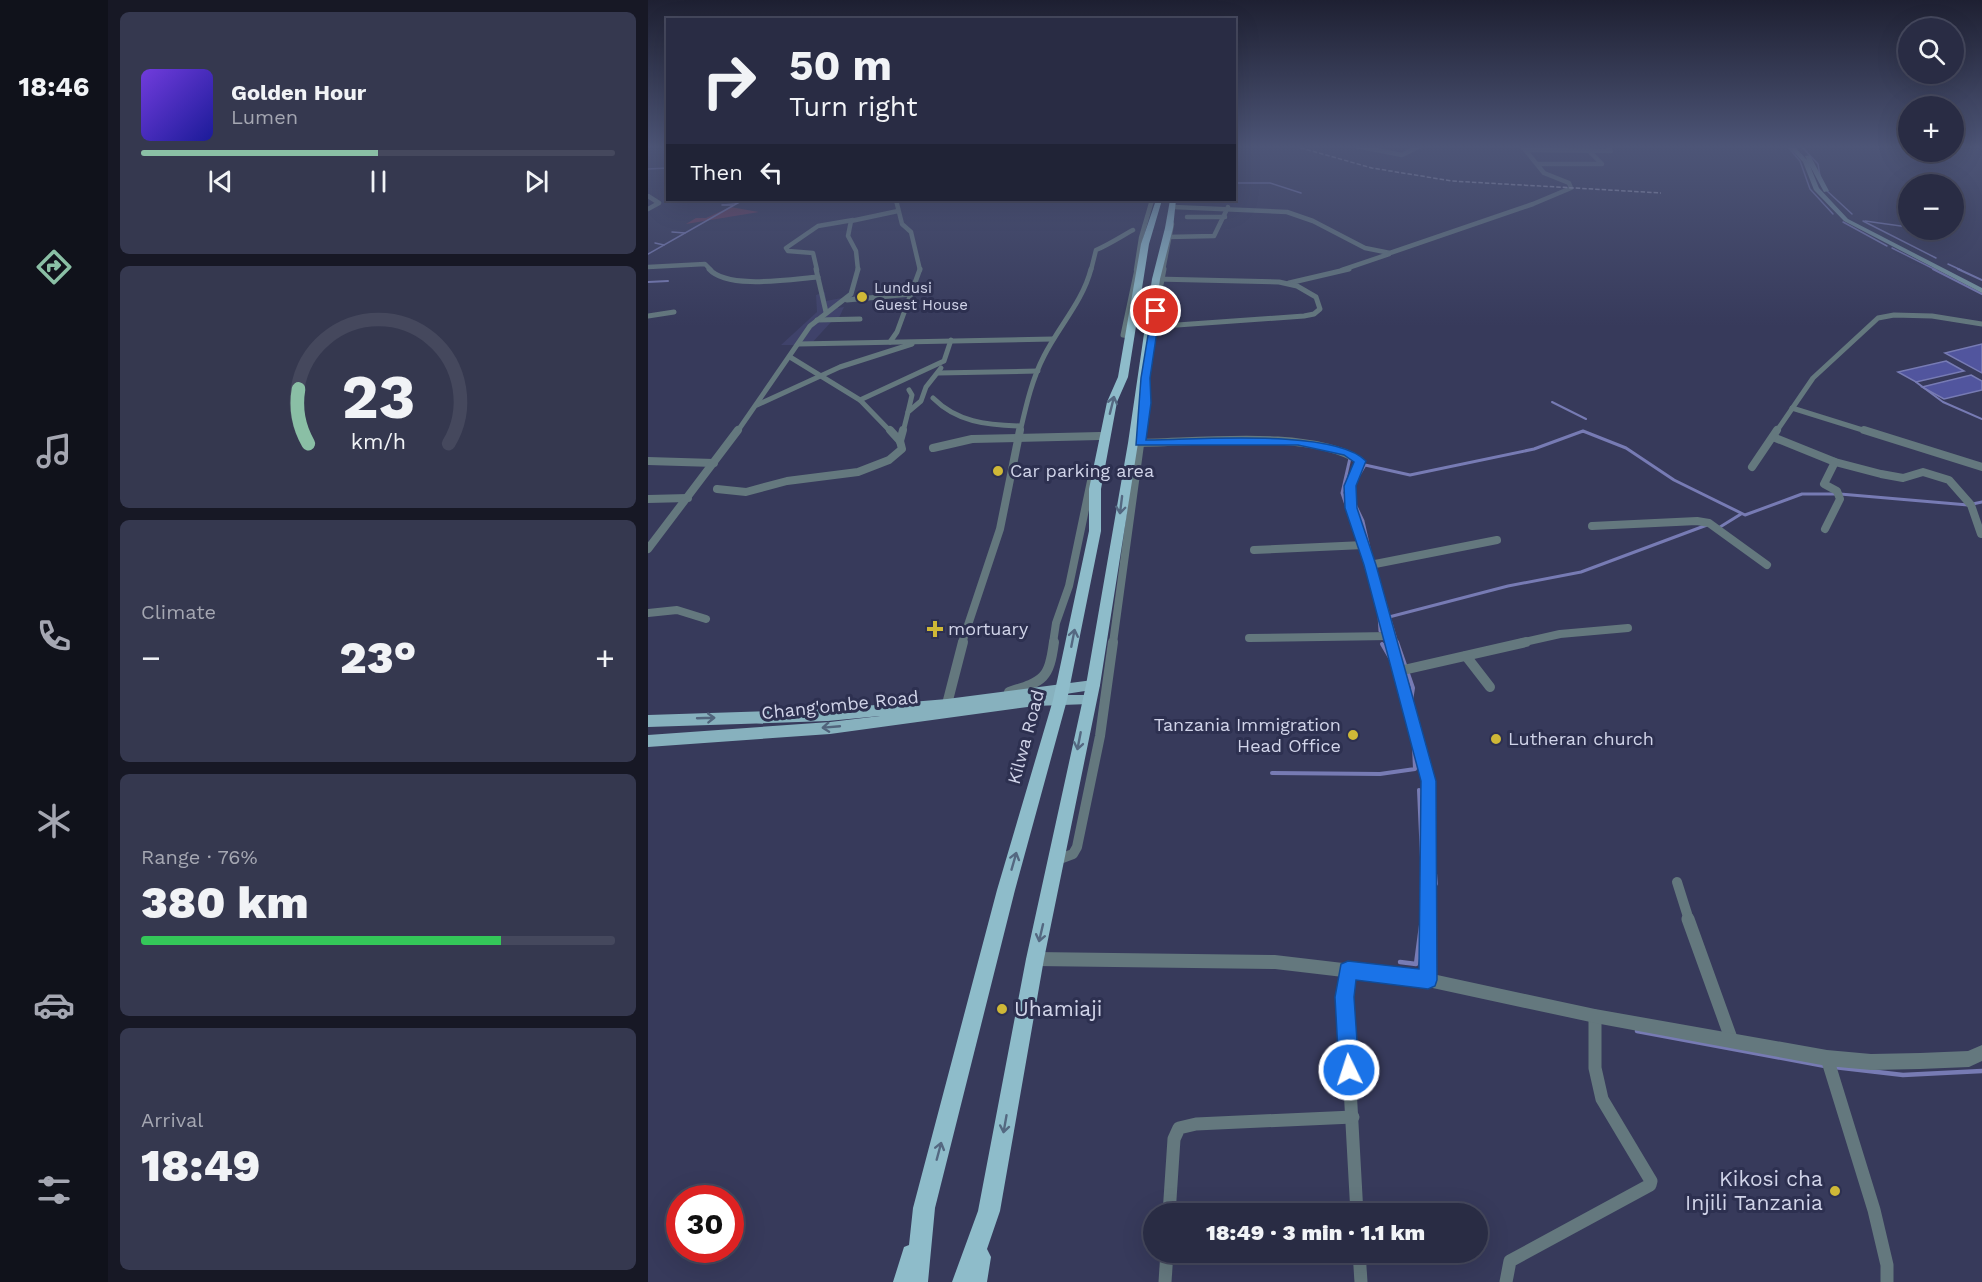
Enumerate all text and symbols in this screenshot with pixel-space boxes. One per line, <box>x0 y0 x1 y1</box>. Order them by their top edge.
map controls <box>1898 18 1964 240</box>
button: search <box>1898 18 1964 84</box>
text: 50 m <box>789 41 892 90</box>
icon: right <box>690 42 768 120</box>
text: 18:46 <box>19 71 89 103</box>
text: Golden Hour <box>231 80 366 105</box>
text: Turn right <box>789 91 918 123</box>
button: + <box>1898 96 1964 162</box>
text: Lumen <box>231 105 298 129</box>
icon: left <box>755 156 788 189</box>
text: Then <box>690 160 743 185</box>
icon: previous <box>204 165 237 198</box>
icon: pause <box>362 165 395 198</box>
icon: next <box>520 165 553 198</box>
button: − <box>1898 174 1964 240</box>
icon: directions <box>33 246 75 288</box>
place label: Lundusi Guest House <box>874 279 968 314</box>
pin <box>1130 285 1181 336</box>
marker: Lundusi Guest House <box>855 290 869 304</box>
icon: arrive <box>1139 294 1172 327</box>
text: 23 <box>341 360 415 433</box>
one-way arrow <box>1107 396 1119 415</box>
text: km/h <box>350 429 406 454</box>
icon: music <box>33 430 75 472</box>
place label: Car parking area <box>1010 460 1154 481</box>
marker: Car parking area <box>991 464 1005 478</box>
one-way arrow <box>1116 495 1127 514</box>
text: Climate <box>141 600 216 624</box>
icon: phone <box>33 615 75 657</box>
place label: mortuary <box>948 618 1029 639</box>
marker: mortuary <box>926 620 944 638</box>
one-way arrow <box>1068 629 1079 648</box>
text: 23° <box>340 631 416 684</box>
text: − <box>141 638 161 677</box>
text: + <box>595 638 615 677</box>
street label: Chang'ombe Road <box>760 686 920 723</box>
street label: Kilwa Road <box>1003 688 1048 786</box>
one-way arrow <box>696 713 716 724</box>
place label: Tanzania Immigration Head Office <box>1154 714 1341 756</box>
one-way arrow <box>822 722 841 733</box>
marker: Tanzania Immigration Head Office <box>1346 728 1360 742</box>
place label: Lutheran church <box>1508 728 1654 749</box>
one-way arrow <box>1073 731 1084 751</box>
marker: Lutheran church <box>1489 732 1503 746</box>
icon: climate <box>33 800 75 842</box>
text: Range · 76% <box>141 845 258 869</box>
one-way arrow <box>1009 852 1020 871</box>
text: 380 km <box>141 876 309 929</box>
one-way arrow <box>1035 922 1046 942</box>
icon: car <box>33 984 75 1026</box>
place label: Uhamiaji <box>1014 996 1102 1021</box>
marker: Uhamiaji <box>995 1002 1009 1016</box>
position arrow <box>1317 1038 1381 1102</box>
text: Arrival <box>141 1108 203 1132</box>
one-way arrow <box>999 1114 1010 1134</box>
text: 18:49 <box>141 1139 261 1192</box>
one-way arrow <box>934 1142 945 1161</box>
place label: Kikosi cha Injili Tanzania <box>1685 1166 1823 1215</box>
icon: filters <box>33 1169 75 1211</box>
marker: Kikosi cha Injili Tanzania <box>1828 1184 1842 1198</box>
speed limit sign: 30 <box>666 1185 744 1263</box>
text: 18:49 · 3 min · 1.1 km <box>1206 1220 1425 1245</box>

